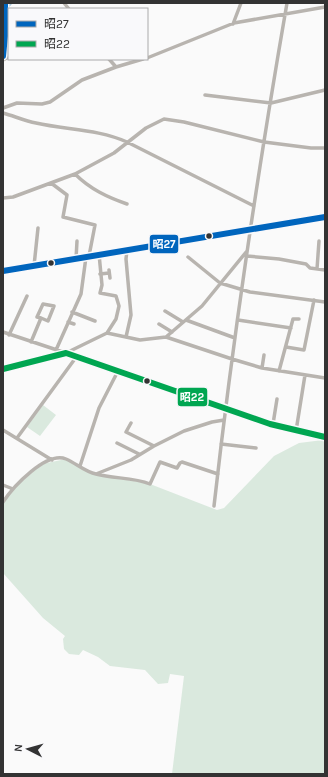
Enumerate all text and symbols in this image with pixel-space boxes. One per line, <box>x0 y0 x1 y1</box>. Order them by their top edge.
legend <box>8 8 148 60</box>
text: 昭27 <box>44 17 69 31</box>
text: 昭22 <box>44 37 70 51</box>
unlabelled marker <box>204 231 214 241</box>
line badge: 昭27 <box>149 234 179 254</box>
text: 昭27 <box>152 238 176 251</box>
unlabelled marker <box>46 258 56 268</box>
unlabelled marker <box>142 376 152 386</box>
line badge: 昭22 <box>177 387 208 407</box>
text: 昭22 <box>180 391 204 404</box>
north arrow <box>8 729 48 769</box>
text: N <box>12 743 25 753</box>

